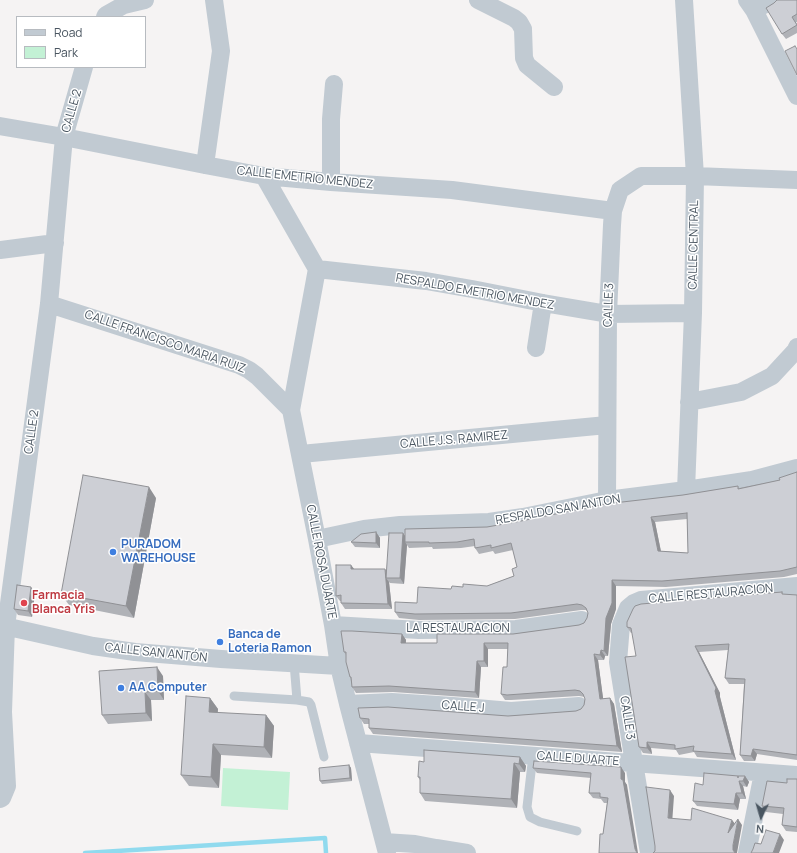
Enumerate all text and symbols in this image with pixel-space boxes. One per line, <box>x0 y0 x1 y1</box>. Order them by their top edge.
legend <box>16 16 146 68</box>
text: Road <box>54 24 82 41</box>
text: Park <box>54 44 78 61</box>
street label: CALLE 2 <box>59 88 85 134</box>
street label: CALLE EMETRIO MENDEZ <box>236 164 374 192</box>
street label: CALLE CENTRAL <box>686 200 702 290</box>
street label: RESPALDO EMETRIO MENDEZ <box>395 271 555 313</box>
street label: CALLE 3 <box>601 283 617 327</box>
street label: CALLE FRANCISCO MARIA RUIZ <box>83 308 247 376</box>
street label: CALLE 2 <box>22 409 42 455</box>
street label: CALLE J.S. RAMIREZ <box>400 428 508 452</box>
street label: RESPALDO SAN ANTON <box>494 492 622 528</box>
street label: CALLE ROSA DUARTE <box>303 504 339 620</box>
place label: PURADOM WAREHOUSE <box>121 538 196 566</box>
marker: PURADOM WAREHOUSE <box>108 547 118 557</box>
street label: CALLE RESTAURACION <box>648 581 774 607</box>
place label: Farmacia Blanca Yris <box>32 589 95 617</box>
marker: Farmacia Blanca Yris <box>19 598 29 608</box>
street label: LA RESTAURACION <box>406 622 510 636</box>
place label: Banca de Loteria Ramon <box>228 628 312 656</box>
marker: Banca de Loteria Ramon <box>215 637 225 647</box>
street label: CALLE SAN ANTÓN <box>104 640 208 666</box>
place label: AA Computer <box>129 681 207 695</box>
marker: AA Computer <box>116 683 126 693</box>
street label: CALLE 3 <box>616 695 638 741</box>
street label: CALLE J <box>441 698 485 716</box>
street label: CALLE DUARTE <box>536 749 620 769</box>
north arrow <box>741 797 781 837</box>
text: N <box>755 822 765 837</box>

